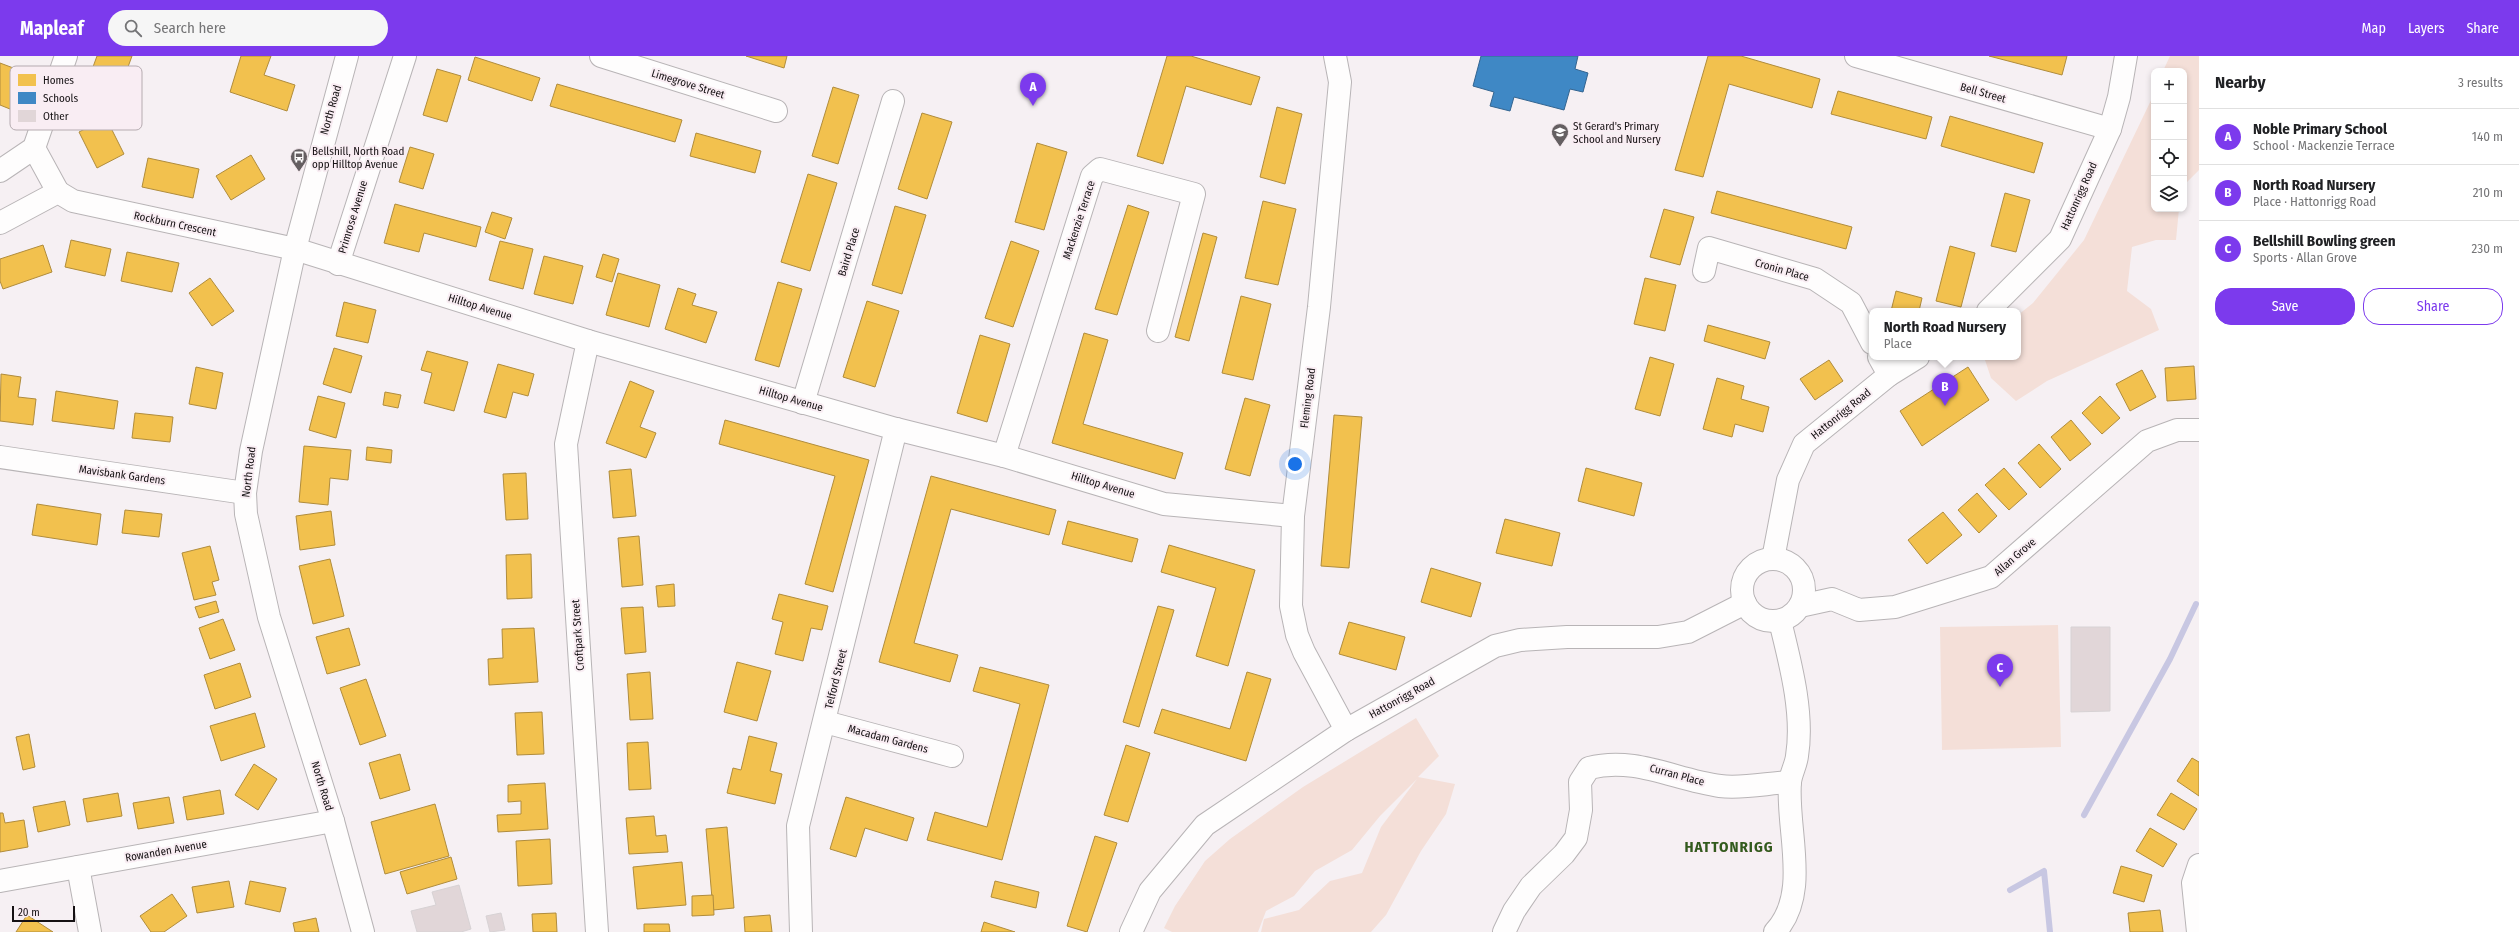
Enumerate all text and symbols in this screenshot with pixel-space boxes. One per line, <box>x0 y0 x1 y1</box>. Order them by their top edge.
search box <box>108 10 388 46</box>
text: Mapleaf <box>20 17 84 40</box>
icon: search <box>122 17 144 39</box>
text: Search here <box>154 19 226 37</box>
text: Map <box>2362 20 2386 37</box>
text: Layers <box>2408 20 2444 37</box>
text: Share <box>2466 20 2499 37</box>
legend <box>10 66 142 130</box>
street label: Limegrove Street <box>650 67 727 101</box>
map controls <box>2151 68 2187 212</box>
button: + <box>2151 68 2187 104</box>
text: Nearby <box>2215 72 2266 93</box>
pin: A <box>1020 73 1046 106</box>
text: Homes <box>43 74 74 87</box>
text: 3 results <box>2458 75 2503 90</box>
street label: Bell Street <box>1959 80 2008 106</box>
street label: North Road <box>318 84 344 136</box>
text: Schools <box>43 92 78 105</box>
button: − <box>2151 104 2187 140</box>
text: Other <box>43 110 69 123</box>
place label: St Gerard's Primary School and Nursery <box>1573 120 1661 146</box>
text: Noble Primary School <box>2253 120 2387 138</box>
school or university icon: St Gerard's Primary School and Nursery <box>1550 122 1570 147</box>
text: A <box>2224 129 2232 144</box>
text: 140 m <box>2472 129 2503 144</box>
text: School · Mackenzie Terrace <box>2253 138 2395 153</box>
button: locate <box>2151 140 2187 176</box>
place label: Bellshill, North Road opp Hilltop Avenue <box>312 145 404 171</box>
bus stop icon: Bellshill, North Road opp Hilltop Avenue <box>289 147 309 172</box>
street label: Hattonrigg Road <box>2058 160 2100 232</box>
button: layers <box>2151 176 2187 212</box>
text: North Road Nursery <box>2253 176 2376 194</box>
street label: Primrose Avenue <box>336 179 370 255</box>
street label: Mackenzie Terrace <box>1060 179 1098 261</box>
text: B <box>2224 185 2232 200</box>
text: 210 m <box>2473 185 2503 200</box>
text: Place · Hattonrigg Road <box>2253 194 2376 209</box>
street label: Rockburn Crescent <box>133 209 218 239</box>
street label: Baird Place <box>835 226 863 278</box>
text: Bellshill Bowling green <box>2253 232 2396 250</box>
text: C <box>2225 241 2231 256</box>
text: 230 m <box>2472 241 2503 256</box>
text: Sports · Allan Grove <box>2253 250 2357 265</box>
street label: Cronin Place <box>1754 256 1810 284</box>
button: Save <box>2215 288 2355 325</box>
button: Share <box>2363 288 2503 325</box>
street label: Hilltop Avenue <box>447 291 513 323</box>
popup <box>1869 308 2021 360</box>
text: North Road Nursery <box>1884 318 2006 336</box>
text: Place <box>1884 336 1912 351</box>
street label: Fleming Road <box>1298 367 1318 429</box>
pin: B <box>1932 373 1958 406</box>
street label: Hilltop Avenue <box>758 384 824 414</box>
street label: Hattonrigg Road <box>1809 386 1873 442</box>
street label: North Road <box>239 446 259 498</box>
your location <box>1285 454 1305 474</box>
street label: Mavisbank Gardens <box>78 463 166 488</box>
street label: Hilltop Avenue <box>1070 469 1136 501</box>
street label: Allan Grove <box>1991 535 2039 579</box>
street label: Croftpark Street <box>569 599 587 671</box>
street label: Telford Street <box>822 647 850 710</box>
pin: C <box>1987 654 2013 687</box>
street label: Hattonrigg Road <box>1367 675 1437 721</box>
street label: Macadam Gardens <box>846 722 930 756</box>
street label: North Road <box>308 760 336 812</box>
street label: Curran Place <box>1648 761 1706 789</box>
street label: Rowanden Avenue <box>124 837 208 865</box>
district label: HATTONRIGG <box>1684 838 1774 856</box>
scale bar <box>12 904 75 923</box>
text: 20 m <box>18 906 40 919</box>

